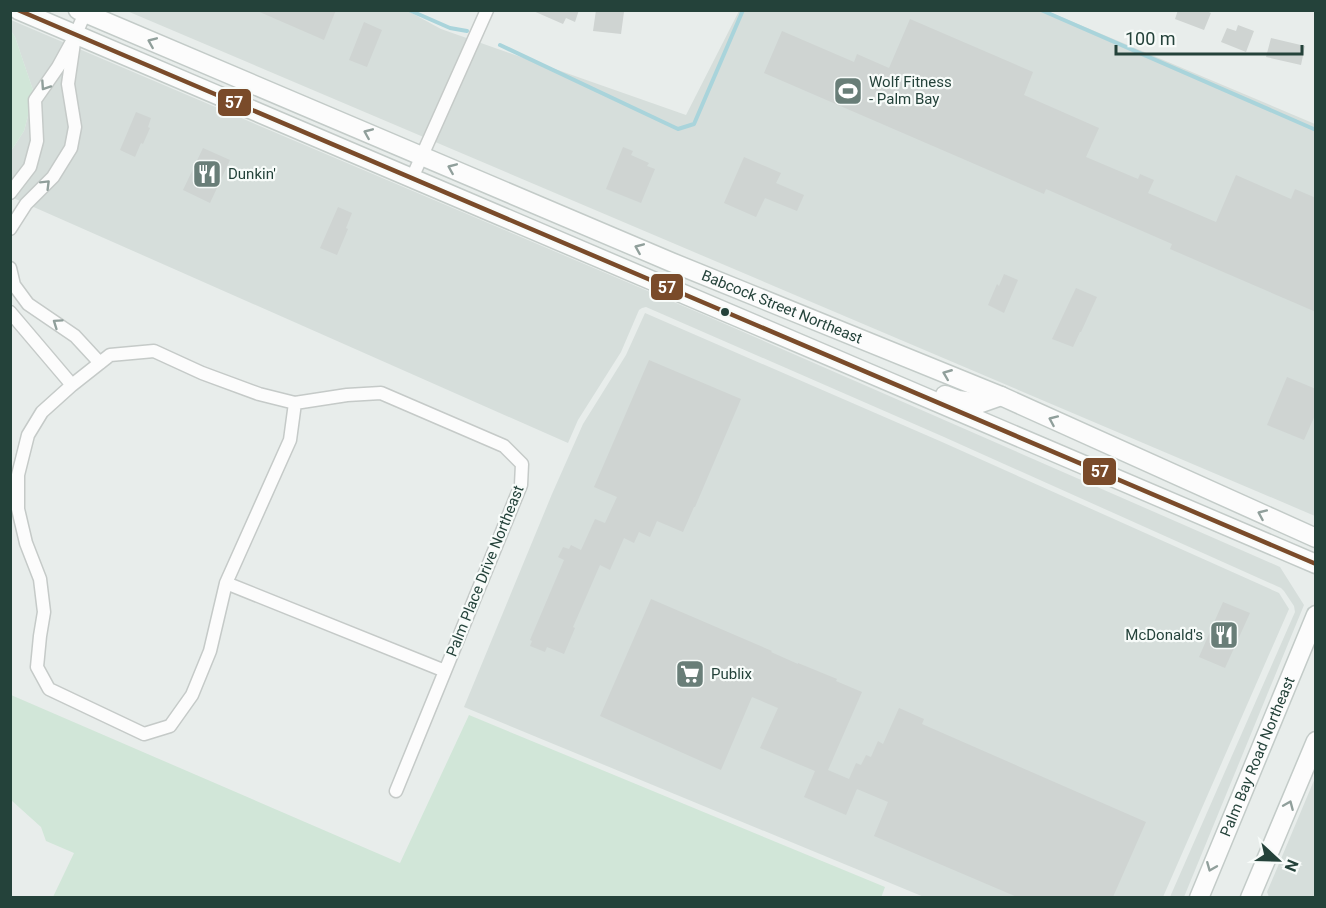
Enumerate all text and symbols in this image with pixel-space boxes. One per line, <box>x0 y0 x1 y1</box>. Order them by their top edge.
scale bar <box>1116 18 1302 56</box>
text: 100 m <box>1125 28 1176 49</box>
one-way arrow <box>148 37 159 49</box>
place label: Wolf Fitness - Palm Bay <box>869 73 952 108</box>
sports icon: Wolf Fitness - Palm Bay <box>832 75 864 107</box>
one-way arrow <box>41 79 52 90</box>
line badge: 57 <box>217 88 252 117</box>
text: 57 <box>225 93 243 112</box>
one-way arrow <box>364 128 375 140</box>
restaurant icon: Dunkin' <box>191 158 223 190</box>
one-way arrow <box>447 164 458 176</box>
place label: Dunkin' <box>228 165 276 183</box>
one-way arrow <box>40 180 50 191</box>
one-way arrow <box>634 243 645 255</box>
street label: Babcock Street Northeast <box>699 266 865 348</box>
line badge: 57 <box>650 273 684 301</box>
text: 57 <box>658 278 676 297</box>
unlabelled marker <box>719 306 731 318</box>
one-way arrow <box>53 319 64 330</box>
one-way arrow <box>942 369 953 381</box>
one-way arrow <box>1049 415 1060 427</box>
line badge: 57 <box>1082 457 1117 486</box>
text: 57 <box>1091 462 1109 481</box>
street label: Palm Place Drive Northeast <box>442 483 528 659</box>
one-way arrow <box>1258 509 1269 521</box>
restaurant icon: McDonald's <box>1208 619 1240 651</box>
place label: McDonald's <box>1125 626 1203 644</box>
supermarket icon: Publix <box>674 658 706 690</box>
place label: Publix <box>711 665 752 683</box>
street label: Palm Bay Road Northeast <box>1216 674 1299 839</box>
one-way arrow <box>1282 800 1294 811</box>
north arrow <box>1248 830 1308 890</box>
text: N <box>1281 857 1302 874</box>
one-way arrow <box>1206 861 1218 872</box>

